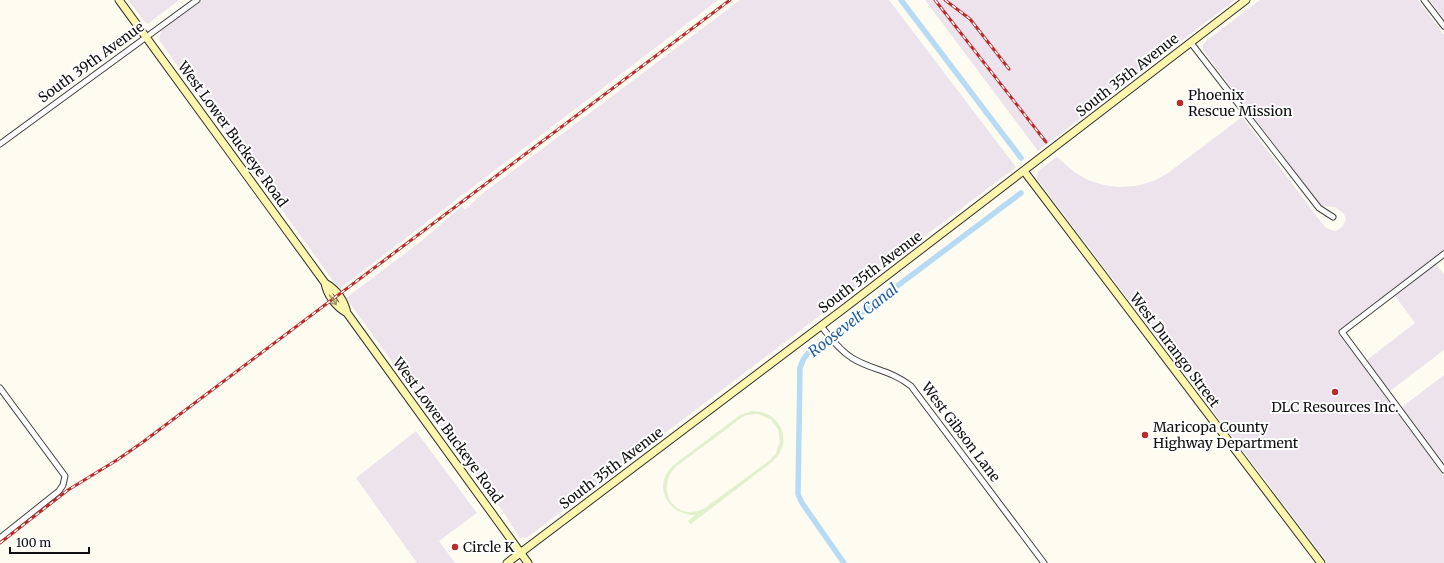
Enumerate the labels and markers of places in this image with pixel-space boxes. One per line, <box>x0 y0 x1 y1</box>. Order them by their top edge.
place label: Phoenix Rescue Mission <box>1188 86 1292 120</box>
marker: Phoenix Rescue Mission <box>1175 98 1185 108</box>
marker: DLC Resources Inc. <box>1330 387 1340 397</box>
place label: DLC Resources Inc. <box>1271 398 1399 416</box>
place label: Maricopa County Highway Department <box>1153 418 1299 452</box>
marker: Maricopa County Highway Department <box>1140 430 1150 440</box>
place label: Circle K <box>463 538 515 556</box>
marker: Circle K <box>450 542 460 552</box>

